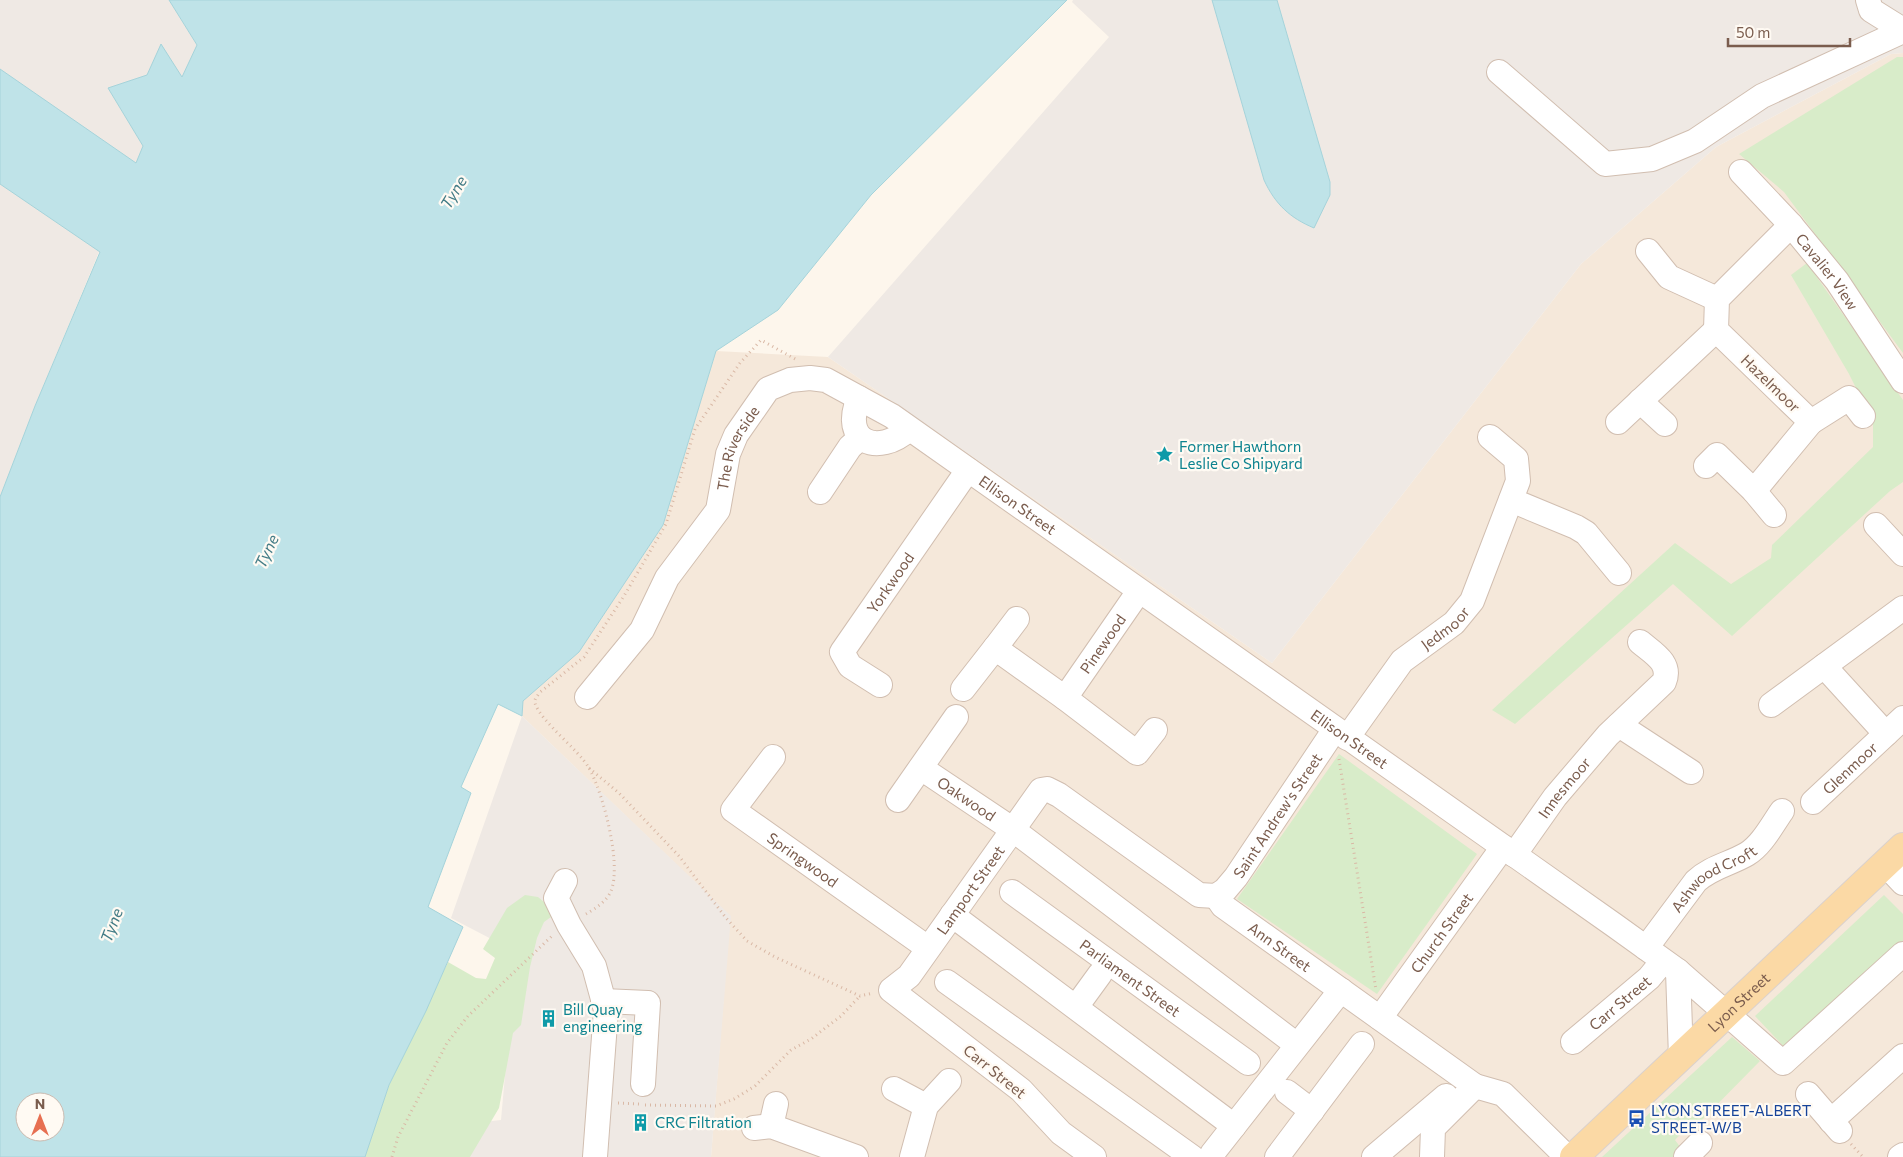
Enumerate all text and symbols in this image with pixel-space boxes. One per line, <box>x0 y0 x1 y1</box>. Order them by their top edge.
scale bar <box>1728 15 1850 47</box>
text: 50 m <box>1736 23 1770 41</box>
water label: Tyne <box>436 172 470 212</box>
street label: Cavalier View <box>1792 230 1862 313</box>
street label: Hazelmoor <box>1738 350 1804 416</box>
street label: The Riverside <box>713 402 763 492</box>
place label: Former Hawthorn Leslie Co Shipyard <box>1179 437 1303 472</box>
place icon: Former Hawthorn Leslie Co Shipyard <box>1155 445 1175 465</box>
street label: Ellison Street <box>976 471 1060 538</box>
water label: Tyne <box>250 531 282 571</box>
street label: Yorkwood <box>863 549 917 616</box>
street label: Jedmoor <box>1417 603 1473 653</box>
street label: Pinewood <box>1076 611 1129 677</box>
street label: Ellison Street <box>1308 705 1392 772</box>
street label: Glenmoor <box>1818 738 1881 798</box>
street label: Saint Andrew's Street <box>1229 749 1325 881</box>
street label: Innesmoor <box>1534 753 1594 821</box>
street label: Oakwood <box>934 773 999 825</box>
street label: Springwood <box>764 828 842 891</box>
street label: Ashwood Croft <box>1667 841 1760 916</box>
street label: Lamport Street <box>932 842 1008 938</box>
street label: Church Street <box>1406 889 1476 976</box>
water label: Tyne <box>96 905 126 945</box>
street label: Ann Street <box>1245 918 1315 975</box>
street label: Parliament Street <box>1076 935 1184 1020</box>
street label: Lyon Street <box>1704 969 1773 1036</box>
street label: Carr Street <box>1585 972 1654 1034</box>
place label: Bill Quay engineering <box>563 1000 642 1035</box>
building icon: Bill Quay engineering <box>539 1008 559 1028</box>
street label: Carr Street <box>960 1040 1030 1102</box>
north arrow <box>15 1092 65 1142</box>
text: N <box>35 1095 45 1112</box>
place label: LYON STREET-ALBERT STREET-W/B <box>1651 1101 1812 1136</box>
bus stop icon: LYON STREET-ALBERT STREET-W/B <box>1627 1109 1647 1129</box>
building icon: CRC Filtration <box>631 1112 651 1132</box>
place label: CRC Filtration <box>655 1113 752 1131</box>

